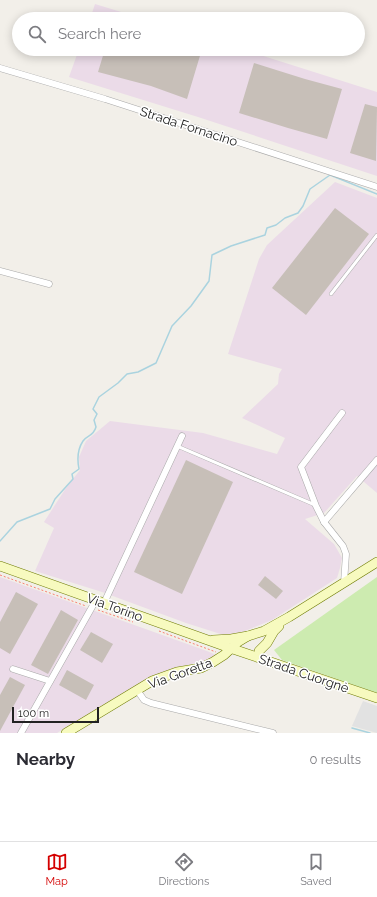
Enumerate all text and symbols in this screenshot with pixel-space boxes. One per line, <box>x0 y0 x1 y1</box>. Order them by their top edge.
search box <box>12 12 365 56</box>
icon: search <box>26 23 48 45</box>
text: Search here <box>58 25 141 43</box>
street label: Strada Fornacino <box>138 104 240 149</box>
street label: Via Torino <box>85 590 145 625</box>
street label: Strada Cuorgnè <box>257 651 351 696</box>
street label: Via Goretta <box>146 655 214 692</box>
scale bar <box>12 705 99 724</box>
text: 100 m <box>18 707 49 720</box>
text: Nearby <box>16 749 75 769</box>
text: 0 results <box>310 752 361 767</box>
tab: Map <box>45 851 68 888</box>
tab: Directions <box>159 851 209 888</box>
tab: Saved <box>300 851 332 888</box>

